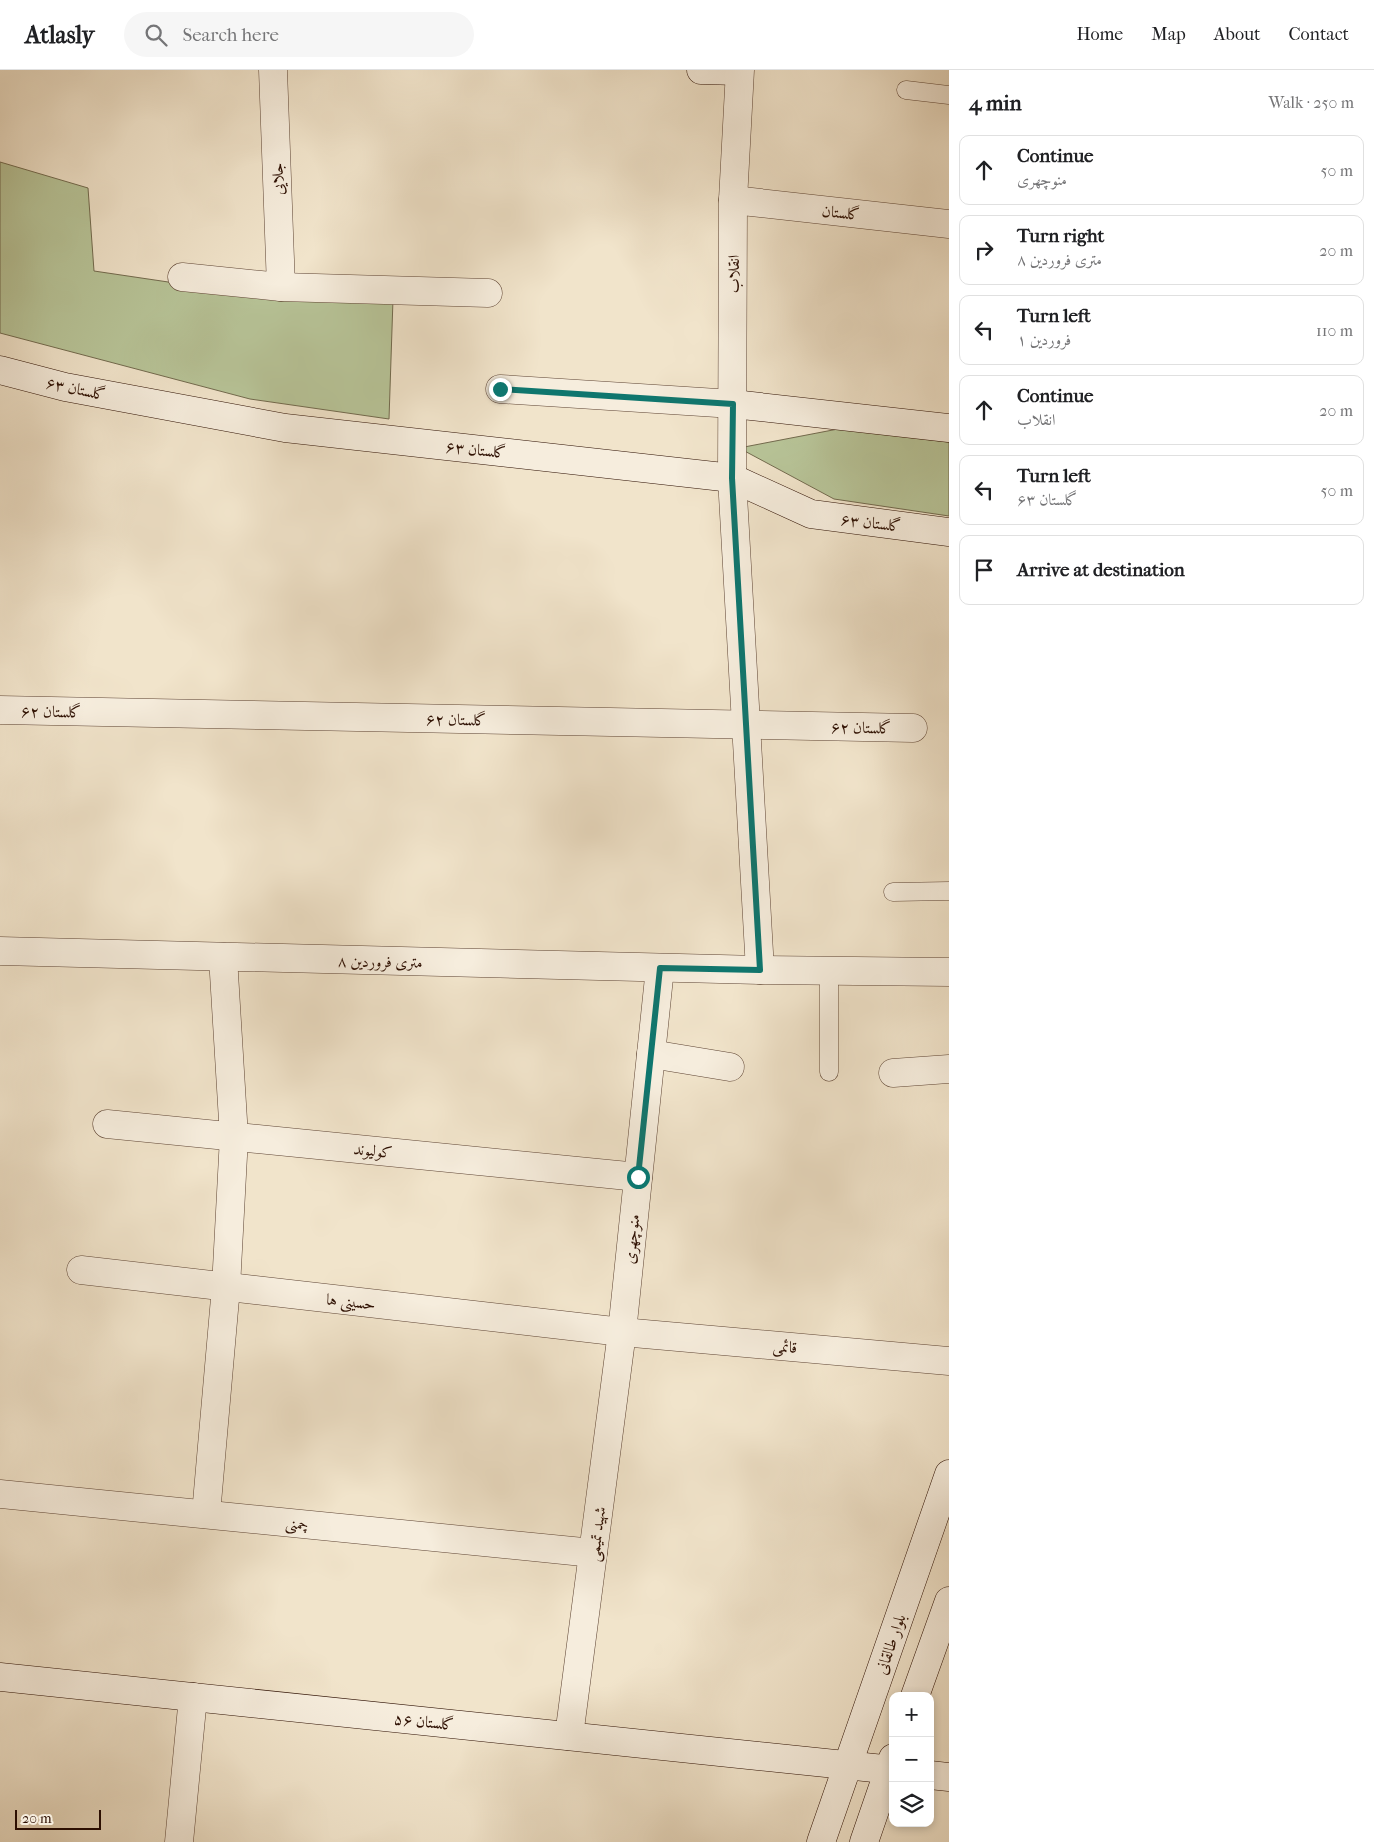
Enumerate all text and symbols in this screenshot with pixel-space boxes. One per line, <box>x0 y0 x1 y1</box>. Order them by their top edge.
search box <box>124 12 474 57</box>
text: Atlasly <box>25 21 94 49</box>
icon: search <box>142 21 170 49</box>
text: Search here <box>182 24 279 46</box>
text: Home <box>1076 24 1123 45</box>
text: Map <box>1151 24 1186 45</box>
text: About <box>1214 24 1260 45</box>
text: Contact <box>1288 24 1349 45</box>
text: 4 min <box>969 91 1022 115</box>
text: Walk · 250 m <box>1269 93 1354 112</box>
text: Continue <box>1017 145 1093 167</box>
icon: ahead <box>970 156 998 184</box>
text: 50 m <box>1321 161 1353 180</box>
street label: جلایی <box>267 162 289 196</box>
text: منوچهری <box>1017 170 1067 189</box>
street label: گلستان <box>821 201 861 224</box>
text: Turn right <box>1017 225 1104 247</box>
icon: right <box>970 236 998 264</box>
text: 20 m <box>1319 241 1353 260</box>
text: ۸ متری فروردین <box>1017 250 1102 269</box>
street label: انقلاب <box>724 255 744 293</box>
text: Turn left <box>1017 305 1091 327</box>
icon: left <box>970 316 998 344</box>
text: 110 m <box>1316 321 1353 340</box>
text: فروردین ۱ <box>1017 330 1071 349</box>
street label: گلستان ۶۳ <box>44 373 107 404</box>
route end <box>489 378 512 401</box>
text: Continue <box>1017 385 1093 407</box>
icon: ahead <box>970 396 998 424</box>
text: 20 m <box>1319 401 1353 420</box>
text: انقلاب <box>1017 410 1055 429</box>
street label: گلستان ۶۳ <box>445 437 507 462</box>
text: Turn left <box>1017 465 1091 487</box>
icon: left <box>970 476 998 504</box>
text: 50 m <box>1321 481 1353 500</box>
text: گلستان ۶۳ <box>1017 490 1077 509</box>
street label: گلستان ۶۳ <box>840 509 902 536</box>
icon: arrive <box>970 556 998 584</box>
text: Arrive at destination <box>1017 559 1185 581</box>
street label: گلستان ۶۲ <box>21 701 81 722</box>
street label: گلستان ۶۲ <box>426 709 486 730</box>
street label: گلستان ۶۲ <box>831 717 891 738</box>
street label: ۸ متری فروردین <box>337 951 423 973</box>
street label: کولیوند <box>353 1139 393 1163</box>
route start <box>627 1166 650 1189</box>
street label: منوچهری <box>619 1213 645 1265</box>
street label: حسینی ها <box>325 1289 377 1316</box>
street label: قائمی <box>772 1336 798 1359</box>
street label: شهید تمیمی <box>584 1505 611 1563</box>
street label: چمنی <box>284 1513 310 1536</box>
street label: بلوار طالقانی <box>871 1612 910 1677</box>
map controls <box>889 1692 934 1827</box>
button: + <box>889 1692 934 1737</box>
street label: گلستان ۵۶ <box>393 1709 455 1734</box>
button: − <box>889 1737 934 1782</box>
button: layers <box>889 1782 934 1827</box>
scale bar <box>15 1807 101 1830</box>
text: 20 m <box>22 1810 52 1827</box>

